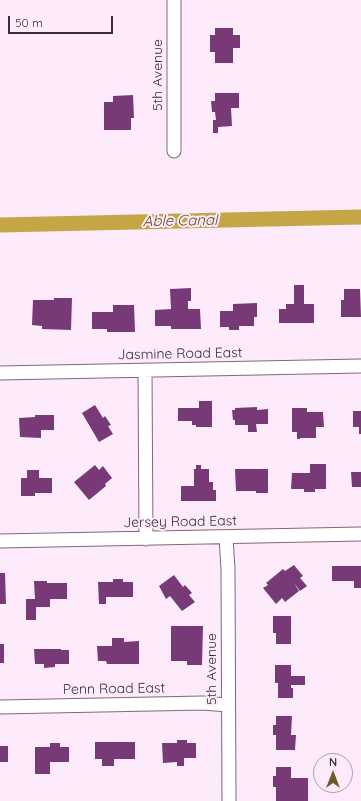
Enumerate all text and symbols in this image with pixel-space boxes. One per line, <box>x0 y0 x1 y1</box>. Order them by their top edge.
scale bar <box>10 8 115 34</box>
text: 50 m <box>15 15 43 30</box>
street label: 5th Avenue <box>150 39 166 111</box>
water label: Able Canal <box>142 211 218 231</box>
street label: Jasmine Road East <box>117 345 243 363</box>
street label: Jersey Road East <box>123 513 237 531</box>
street label: 5th Avenue <box>204 633 220 705</box>
street label: Penn Road East <box>63 680 165 698</box>
north arrow <box>313 753 353 793</box>
text: N <box>329 755 337 769</box>

